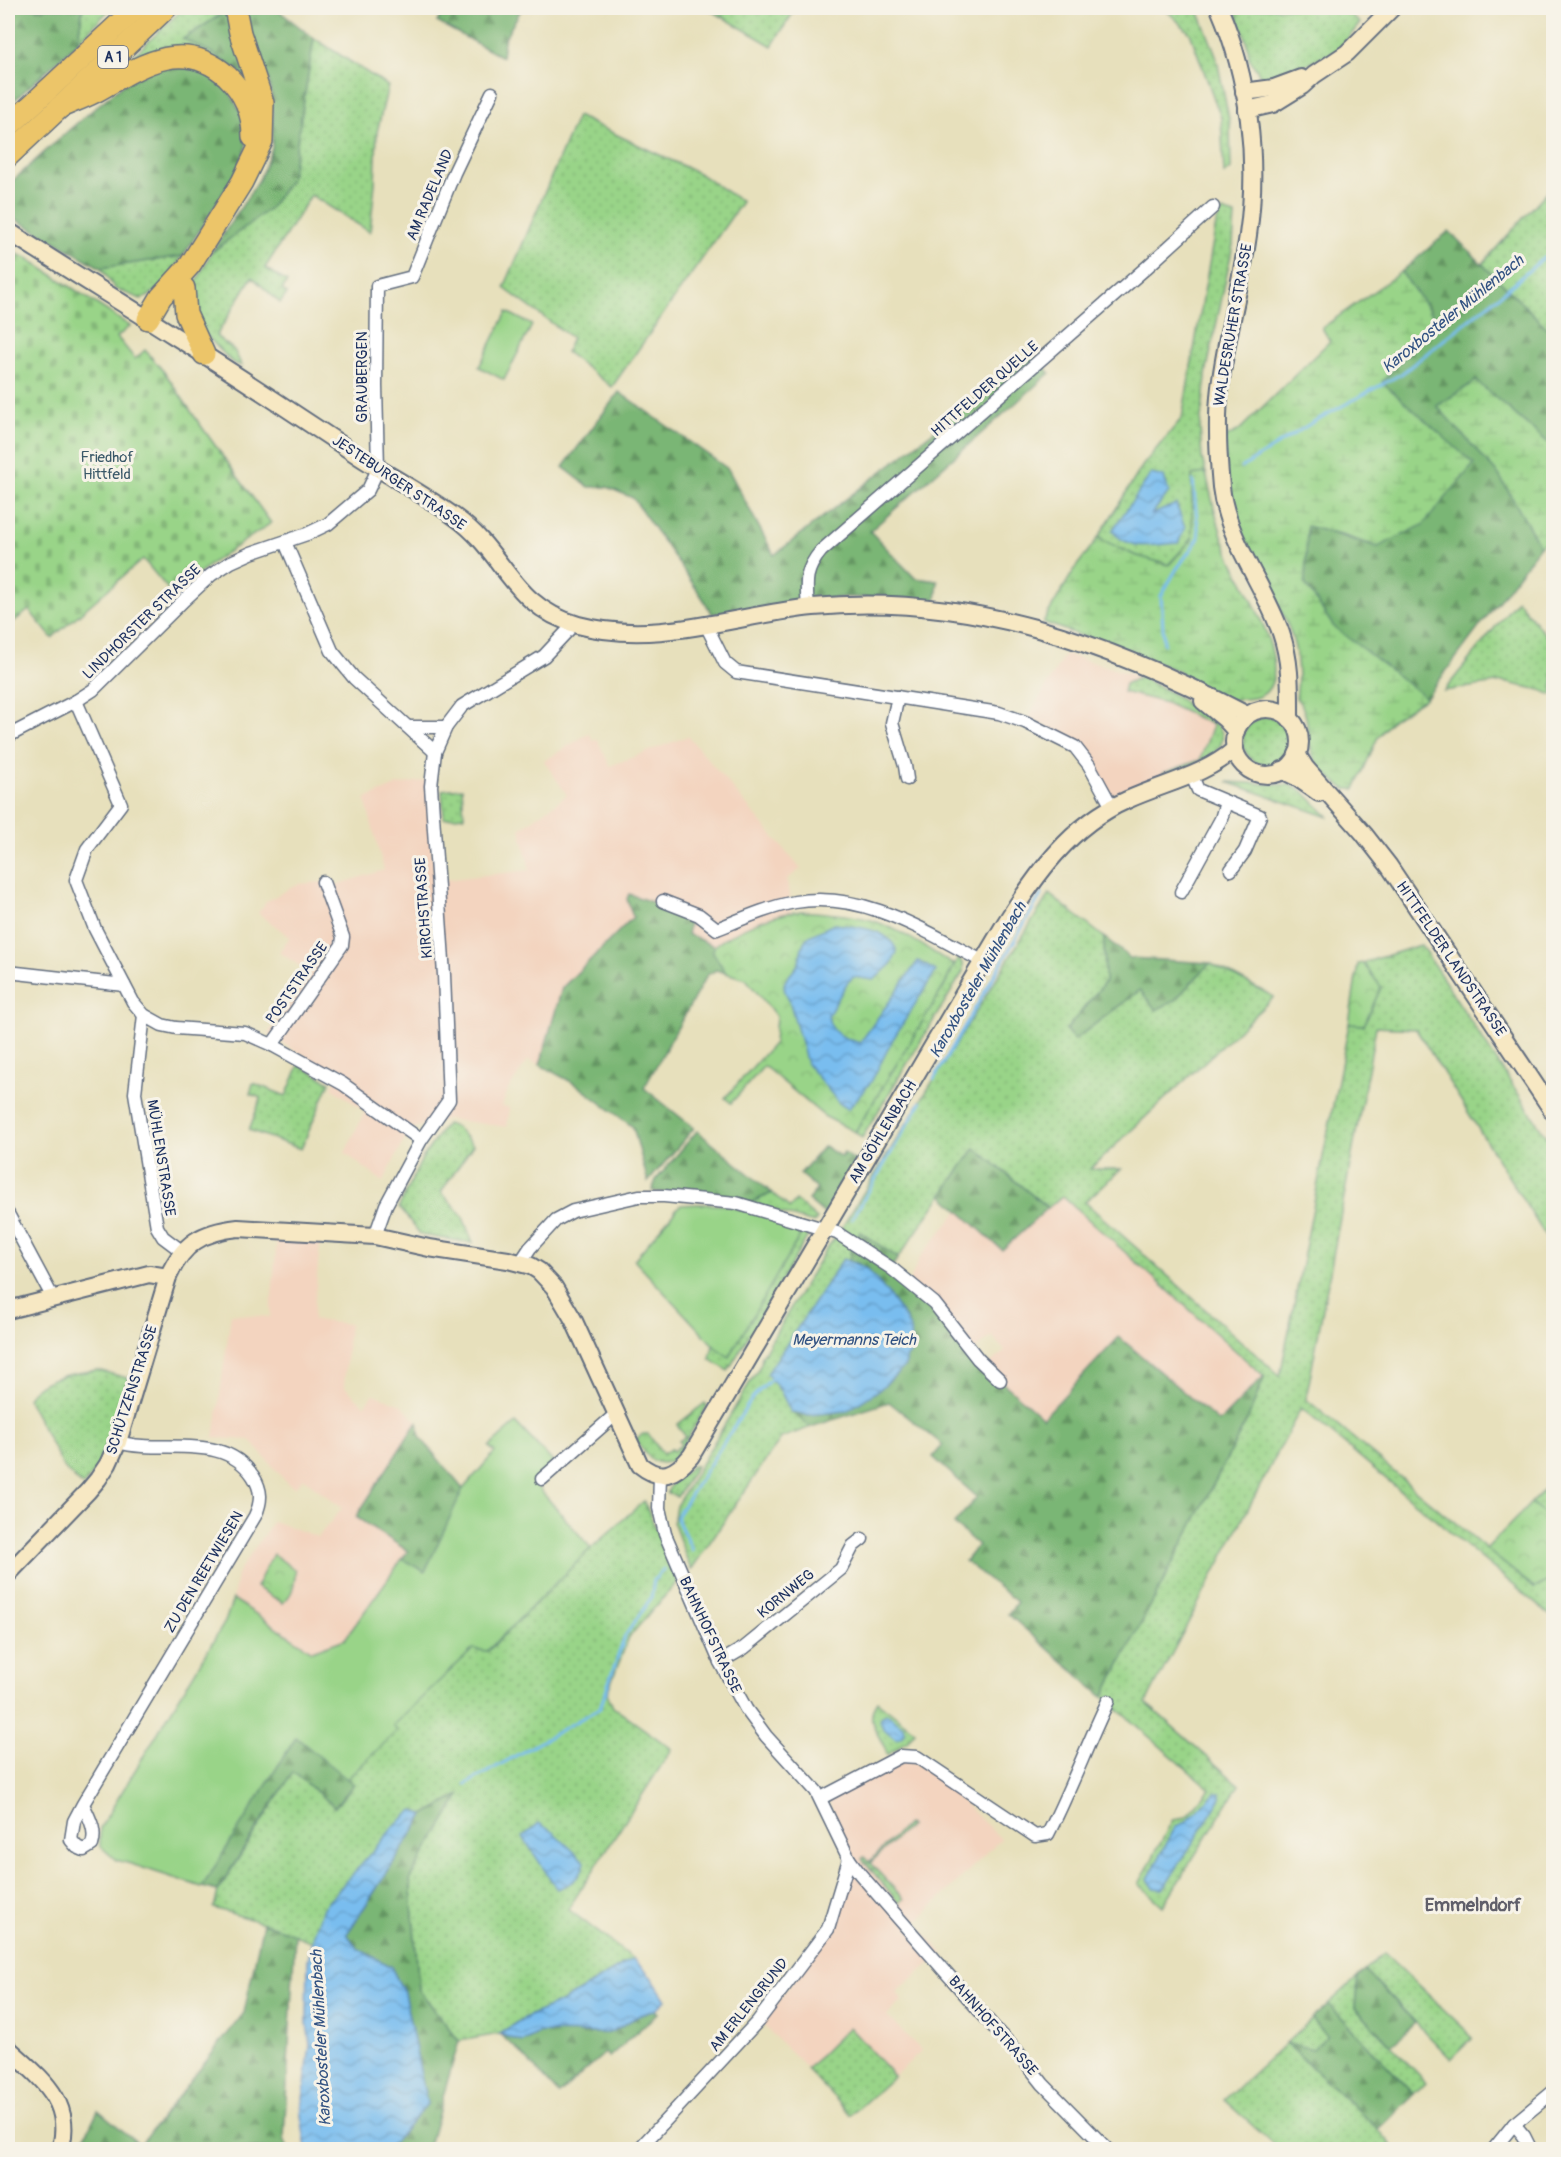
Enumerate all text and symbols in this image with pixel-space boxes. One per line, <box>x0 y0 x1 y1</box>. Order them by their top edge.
road number: A 1 <box>98 46 128 68</box>
street label: AM RADELAND <box>402 147 458 243</box>
street label: WALDESRUHER STRASSE <box>1209 242 1257 408</box>
water label: Karoxbosteler Mühlenbach <box>1378 250 1529 377</box>
street label: GRAUBERGEN <box>353 331 372 423</box>
street label: HITTFELDER QUELLE <box>927 337 1043 441</box>
street label: JESTEBURGER STRASSE <box>328 431 470 535</box>
park label: Friedhof Hittfeld <box>81 448 133 484</box>
street label: LINDHORSTER STRASSE <box>79 560 205 684</box>
street label: KIRCHSTRASSE <box>411 857 437 959</box>
street label: HITTFELDER LANDSTRASSE <box>1392 878 1510 1040</box>
water label: Karoxbosteler Mühlenbach <box>925 897 1032 1061</box>
street label: POSTSTRASSE <box>262 938 332 1028</box>
street label: AM GÖHLENBACH <box>845 1077 921 1187</box>
street label: MÜHLENSTRASSE <box>142 1098 180 1218</box>
street label: SCHÜTZENSTRASSE <box>102 1323 162 1457</box>
water label: Meyermanns Teich <box>792 1330 917 1350</box>
street label: ZU DEN REETWIESEN <box>160 1508 248 1636</box>
street label: KORNWEG <box>754 1565 818 1623</box>
street label: BAHNHOFSTRASSE <box>675 1574 745 1697</box>
district label: Emmelndorf <box>1425 1894 1522 1917</box>
water label: Karoxbosteler Mühlenbach <box>306 1948 336 2127</box>
street label: AM ERLENGRUND <box>705 1954 793 2056</box>
street label: BAHNHOFSTRASSE <box>944 1972 1042 2080</box>

